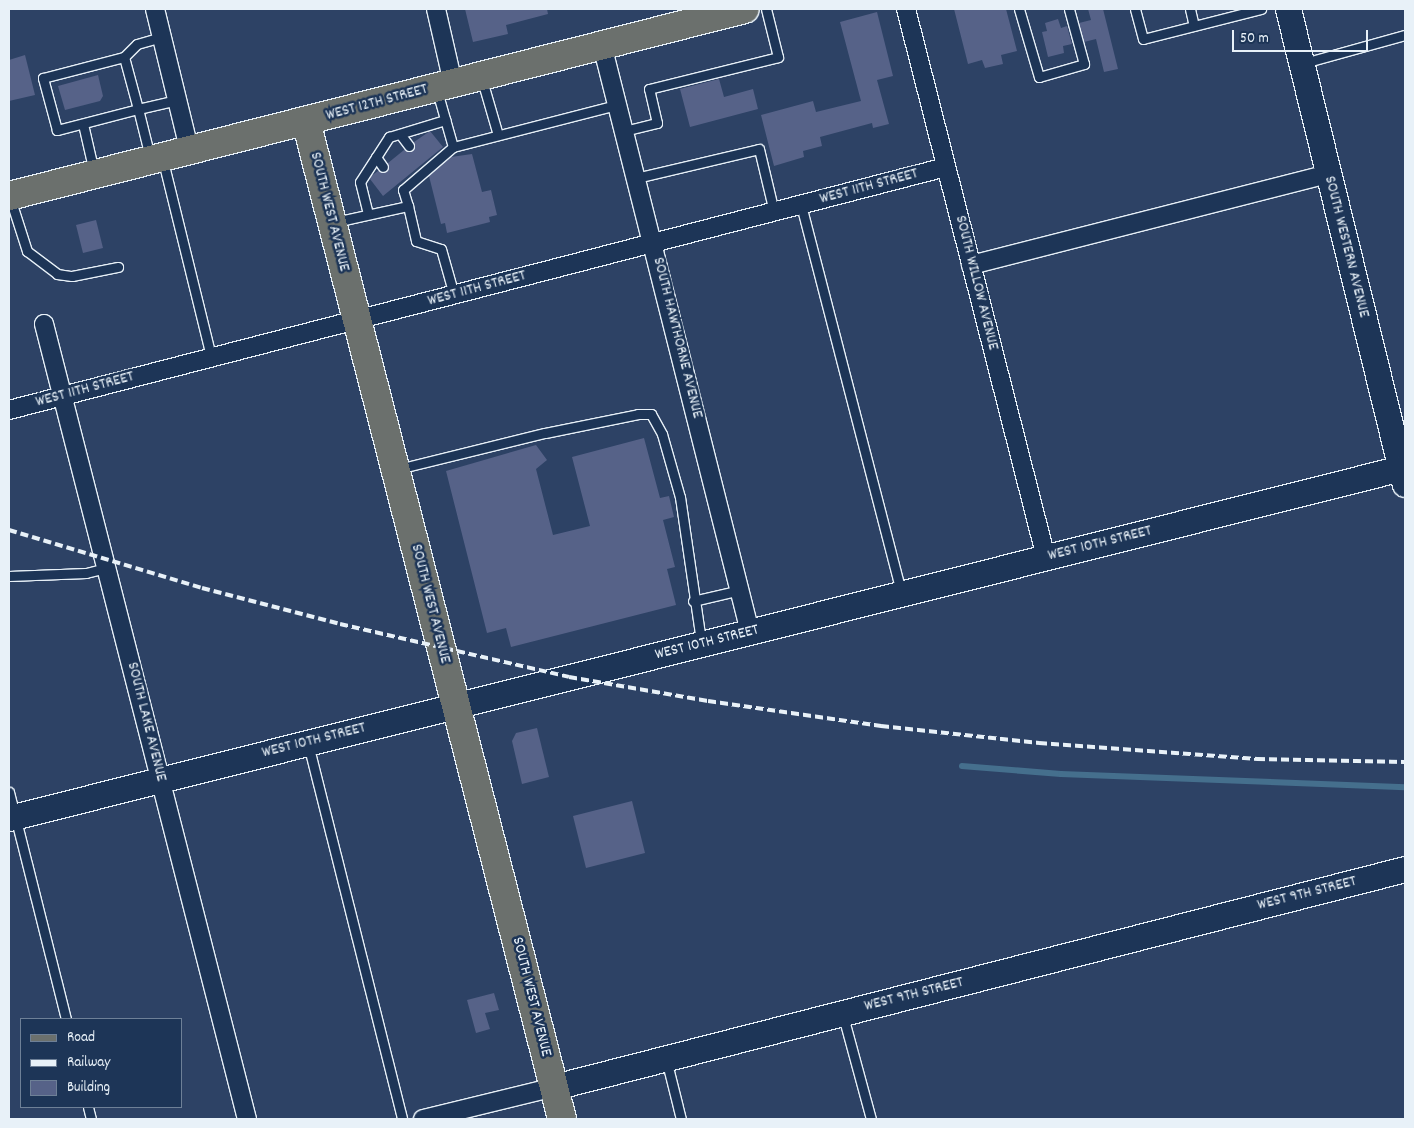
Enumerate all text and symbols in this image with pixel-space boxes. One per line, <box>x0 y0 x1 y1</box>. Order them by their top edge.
scale bar <box>1234 20 1370 52</box>
text: 50 m <box>1240 28 1269 50</box>
street label: WEST 12TH STREET <box>324 80 430 126</box>
street label: SOUTH WEST AVENUE <box>305 150 353 274</box>
street label: WEST 11TH STREET <box>818 165 920 209</box>
street label: SOUTH WESTERN AVENUE <box>1319 174 1373 320</box>
street label: SOUTH WILLOW AVENUE <box>950 214 1002 352</box>
street label: SOUTH HAWTHORNE AVENUE <box>648 255 706 421</box>
street label: WEST 11TH STREET <box>426 267 528 311</box>
street label: WEST 11TH STREET <box>34 368 136 412</box>
street label: WEST 10TH STREET <box>1046 522 1154 566</box>
street label: SOUTH WEST AVENUE <box>406 542 454 666</box>
street label: WEST 10TH STREET <box>653 621 761 665</box>
street label: SOUTH LAKE AVENUE <box>122 660 170 784</box>
street label: WEST 10TH STREET <box>260 719 368 763</box>
street label: WEST 9TH STREET <box>1256 872 1358 916</box>
street label: SOUTH WEST AVENUE <box>507 935 555 1059</box>
street label: WEST 9TH STREET <box>863 973 965 1017</box>
legend <box>20 1018 182 1108</box>
text: Road <box>67 1027 95 1049</box>
text: Railway <box>67 1052 110 1074</box>
text: Building <box>67 1077 110 1099</box>

